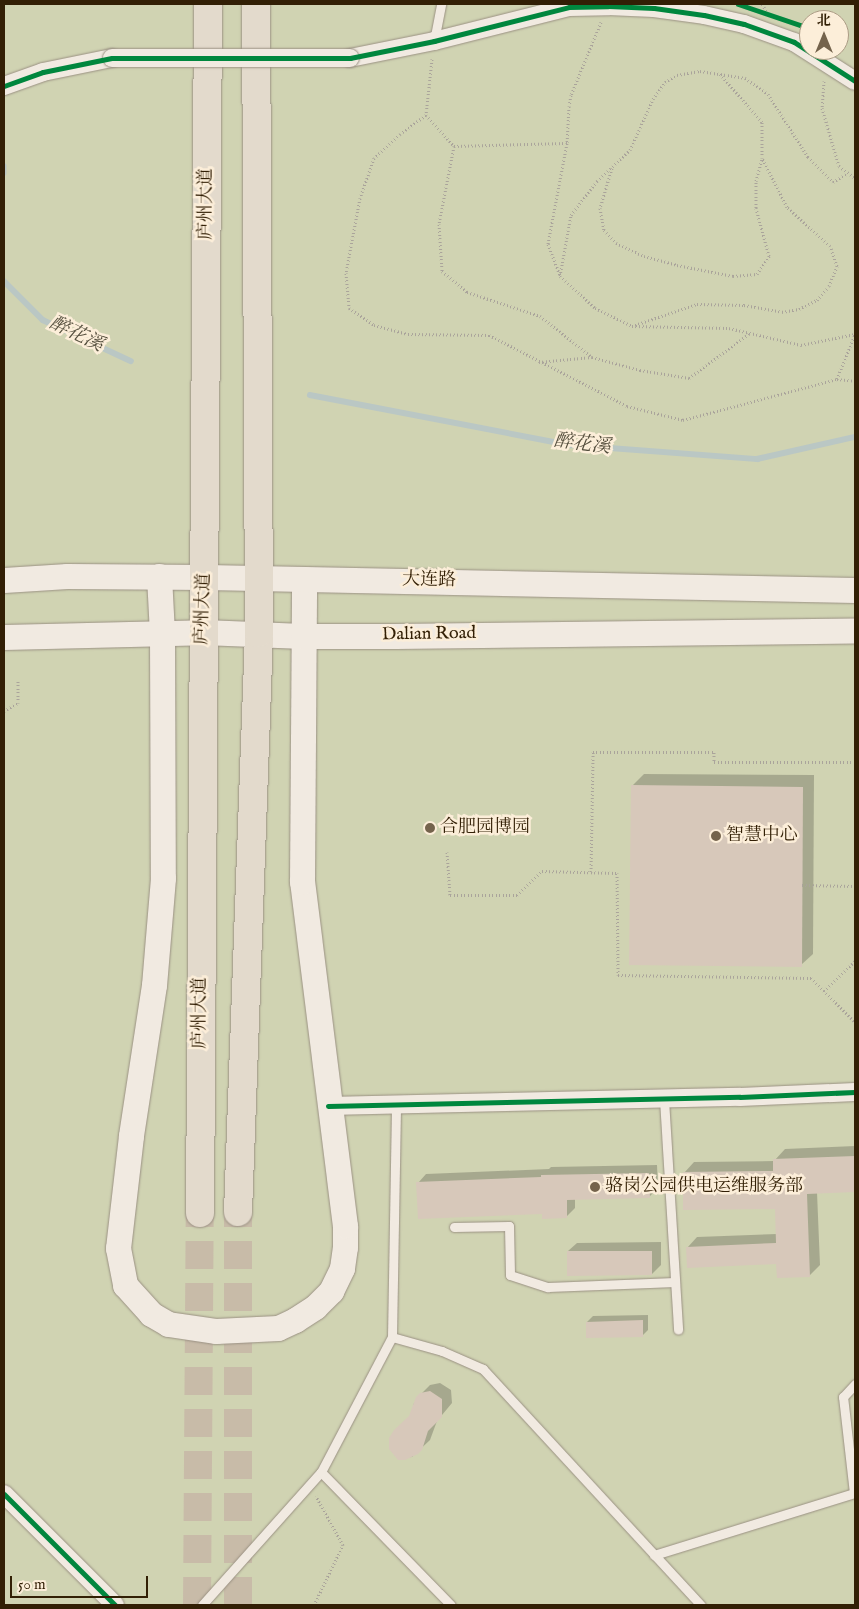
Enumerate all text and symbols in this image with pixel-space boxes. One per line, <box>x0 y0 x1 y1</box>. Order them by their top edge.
north arrow <box>799 10 849 60</box>
text: 北 <box>817 12 831 30</box>
street label: 庐州大道 <box>196 168 218 240</box>
water label: 醉花溪 <box>45 312 107 358</box>
water label: 醉花溪 <box>552 430 612 460</box>
street label: 大连路 <box>402 570 456 592</box>
street label: 庐州大道 <box>192 573 216 645</box>
street label: Dalian Road <box>382 623 476 647</box>
place label: 合肥园博园 <box>440 817 530 839</box>
marker: 合肥园博园 <box>424 822 436 834</box>
place label: 智慧中心 <box>726 825 798 847</box>
marker: 智慧中心 <box>710 830 722 842</box>
street label: 庐州大道 <box>190 977 212 1049</box>
place label: 骆岗公园供电运维服务部 <box>605 1176 803 1198</box>
marker: 骆岗公园供电运维服务部 <box>589 1181 601 1193</box>
scale bar <box>12 1566 150 1598</box>
text: 50 m <box>18 1575 46 1594</box>

